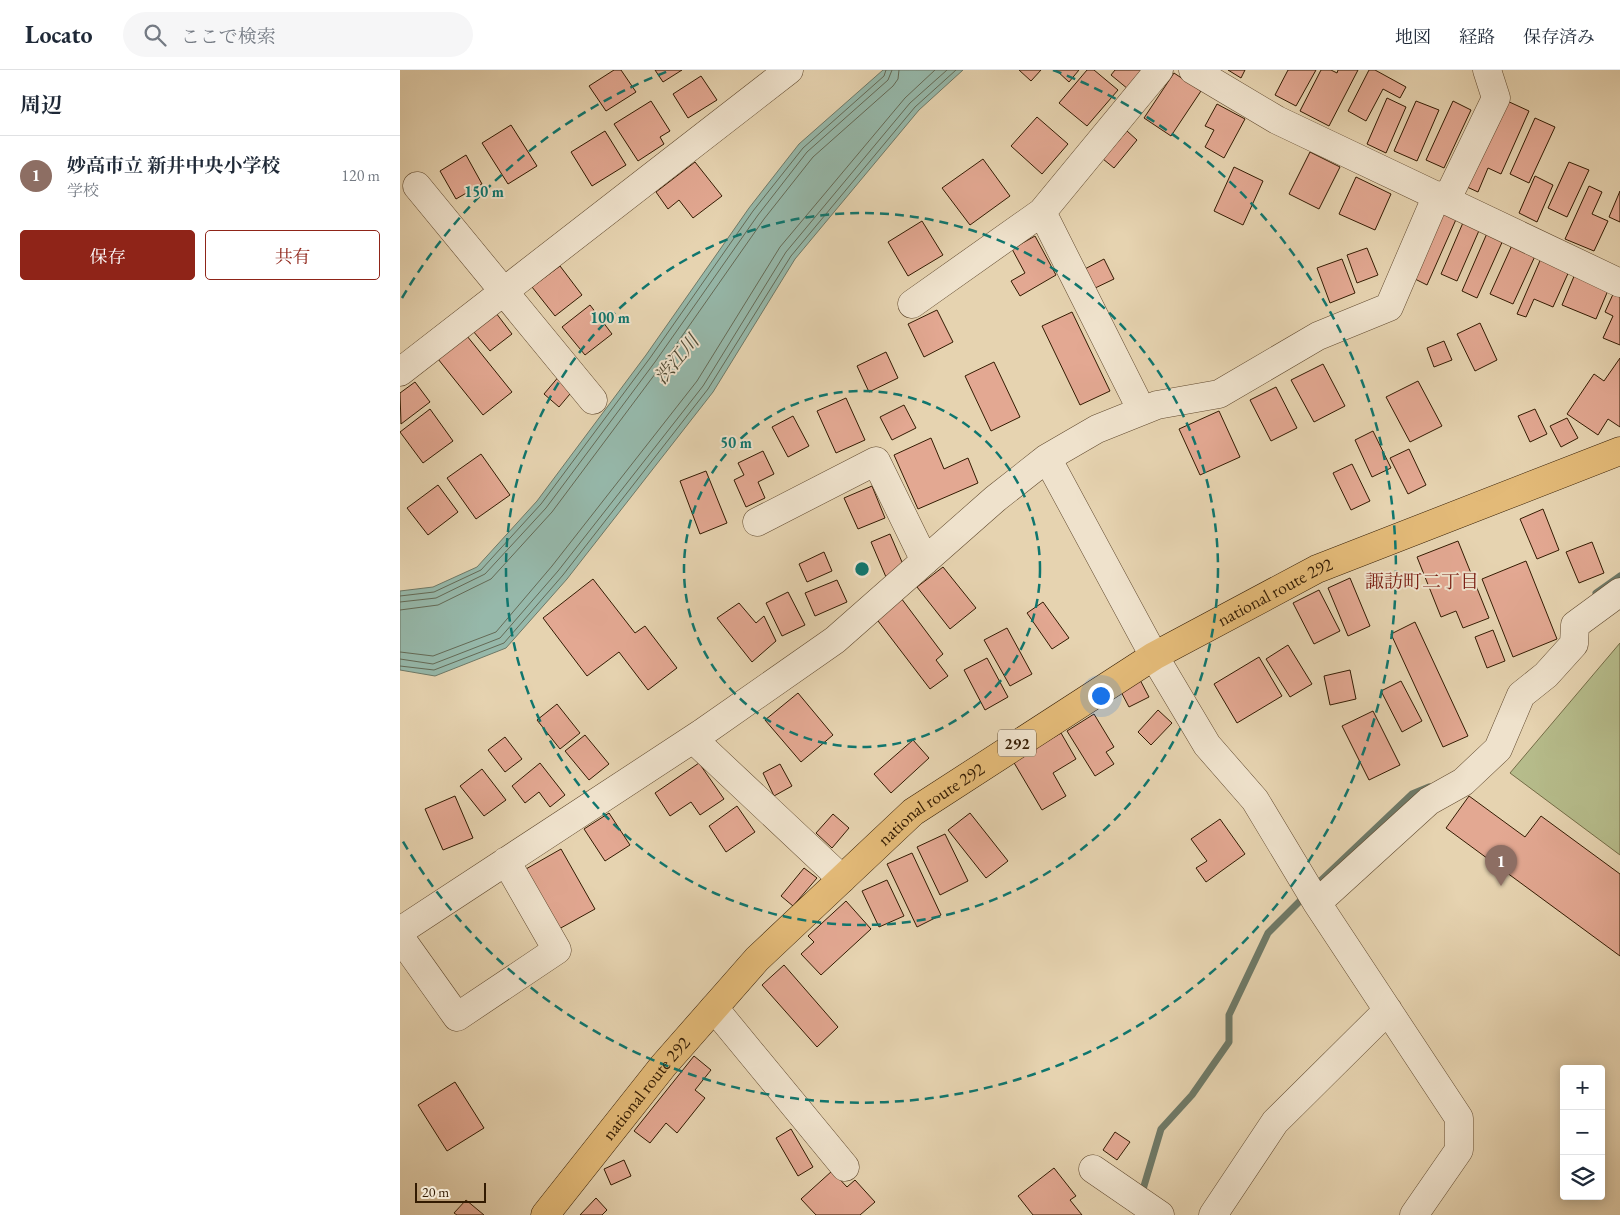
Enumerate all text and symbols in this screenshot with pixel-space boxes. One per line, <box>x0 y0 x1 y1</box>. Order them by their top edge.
search box <box>123 12 473 57</box>
text: Locato <box>25 19 93 50</box>
icon: search <box>141 21 169 49</box>
text: ここで検索 <box>181 24 276 49</box>
text: 地図 <box>1395 25 1431 48</box>
text: 経路 <box>1459 25 1495 48</box>
text: 保存済み <box>1523 25 1595 48</box>
text: 周辺 <box>20 91 62 118</box>
text: 妙高市立 新井中央小学校 <box>67 153 281 178</box>
text: 1 <box>32 165 40 186</box>
text: 120 m <box>341 165 380 186</box>
text: 学校 <box>67 180 99 201</box>
text: 150 m <box>464 182 504 201</box>
button: 保存 <box>20 230 195 280</box>
button: 共有 <box>205 230 380 280</box>
text: 100 m <box>590 308 630 327</box>
water label: 渋江川 <box>648 328 706 389</box>
text: 50 m <box>720 433 752 452</box>
street label: national route 292 <box>1213 552 1336 631</box>
centre of rings <box>853 560 871 578</box>
district label: 諏訪町二丁目 <box>1365 569 1479 594</box>
your location <box>1088 683 1114 709</box>
road number: 292 <box>998 730 1036 756</box>
street label: national route 292 <box>873 757 989 850</box>
pin: 1 <box>1485 845 1517 886</box>
street label: national route 292 <box>597 1031 695 1145</box>
map controls <box>1560 1065 1605 1200</box>
button: + <box>1560 1065 1605 1110</box>
button: − <box>1560 1110 1605 1155</box>
button: layers <box>1560 1155 1605 1200</box>
scale bar <box>415 1180 486 1203</box>
text: 20 m <box>422 1183 449 1201</box>

